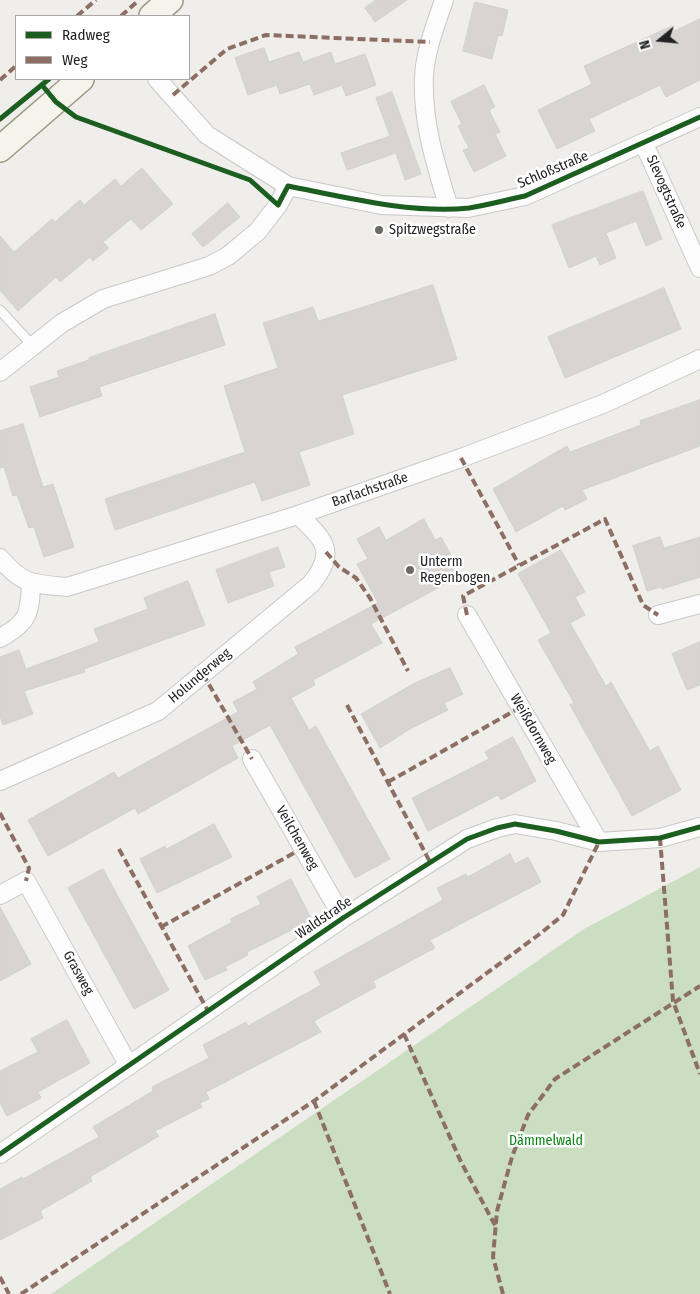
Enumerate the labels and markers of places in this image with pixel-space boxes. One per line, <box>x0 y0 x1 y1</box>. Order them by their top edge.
place label: Spitzwegstraße <box>389 222 476 238</box>
marker: Spitzwegstraße <box>373 224 385 236</box>
place label: Unterm Regenbogen <box>420 554 490 586</box>
marker: Unterm Regenbogen <box>404 564 416 576</box>

